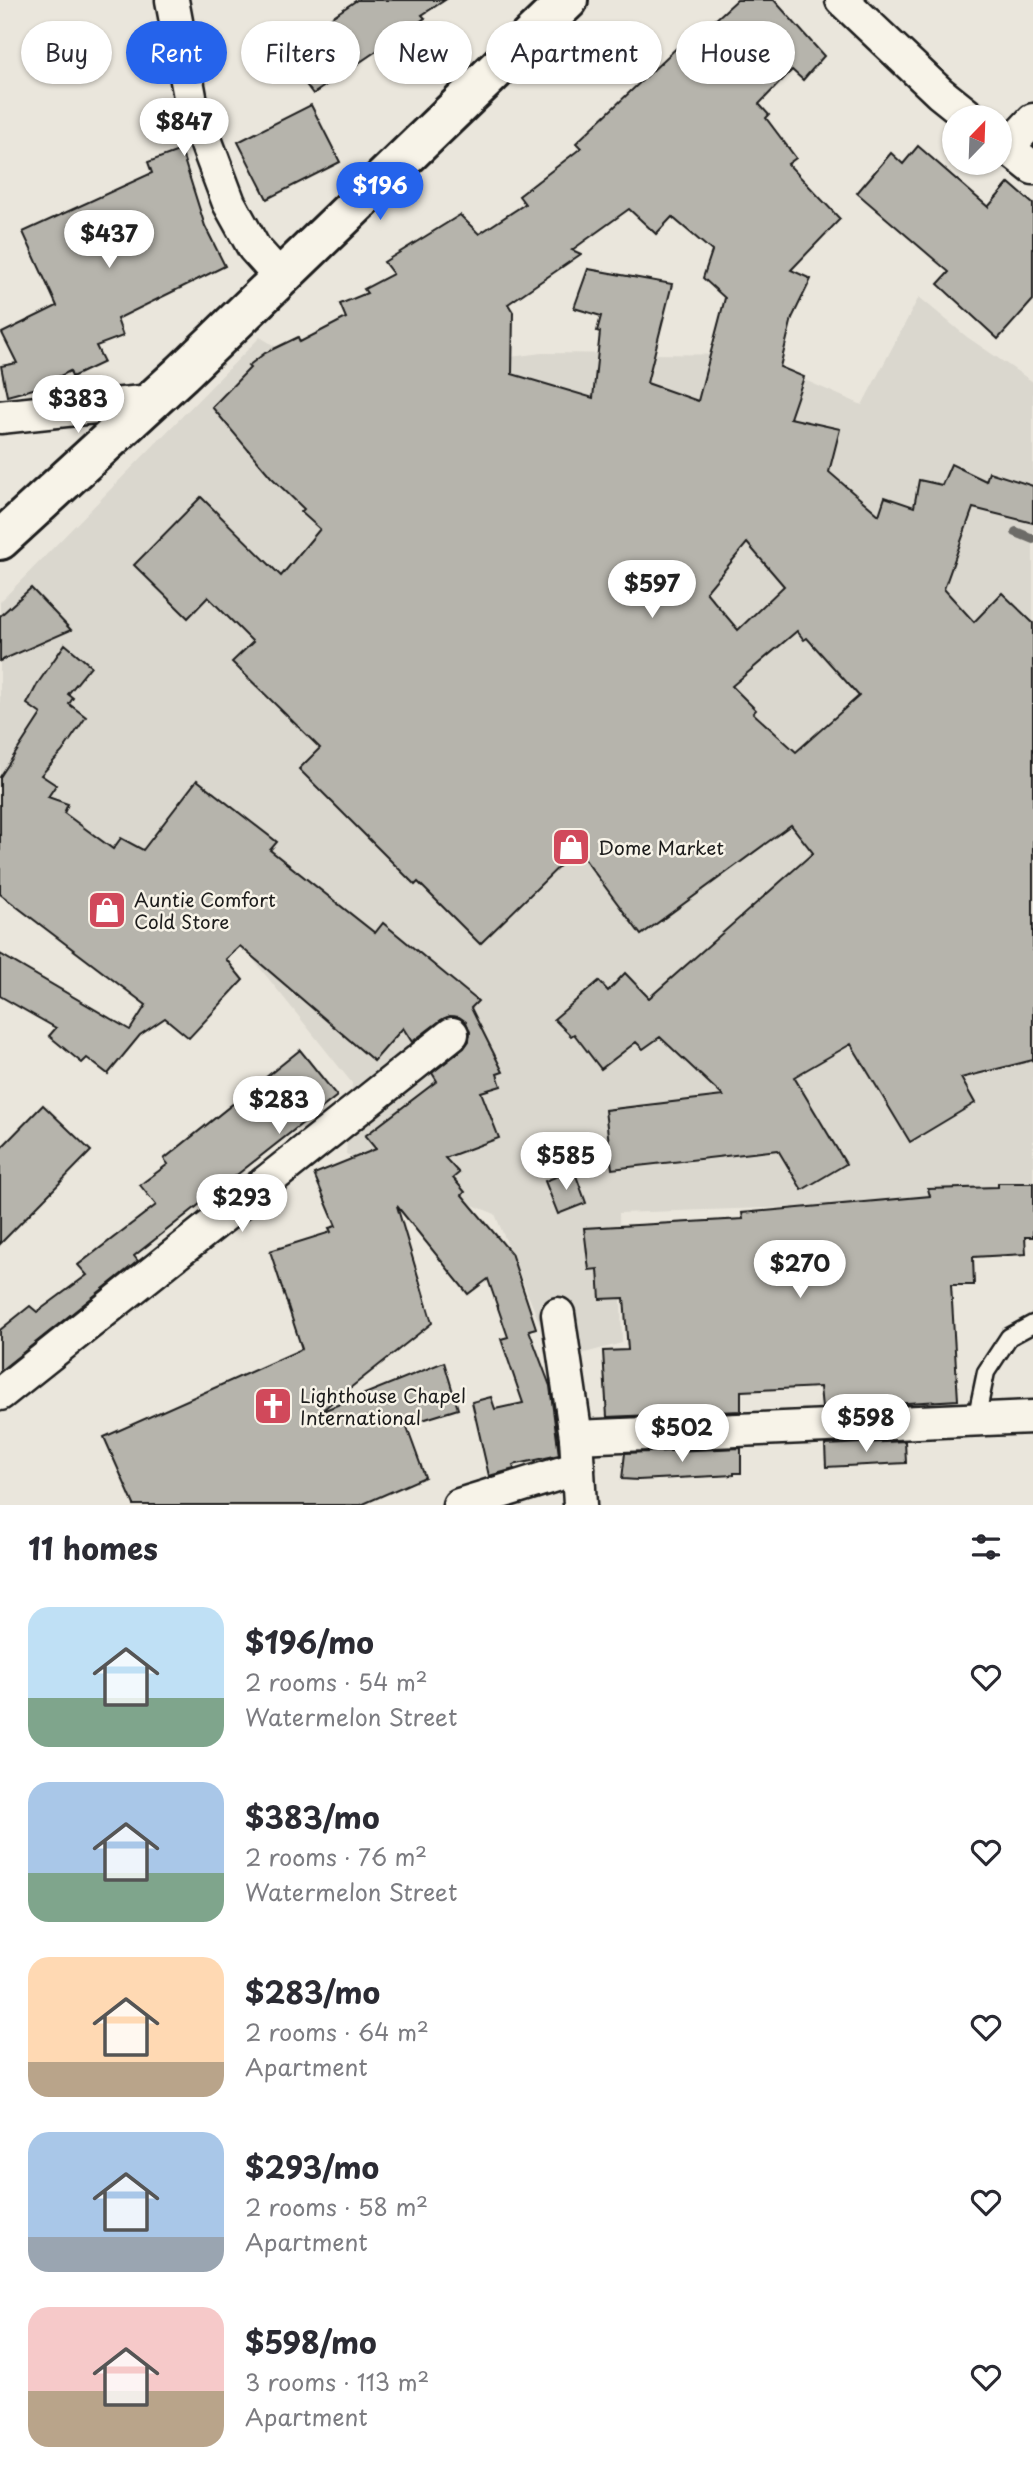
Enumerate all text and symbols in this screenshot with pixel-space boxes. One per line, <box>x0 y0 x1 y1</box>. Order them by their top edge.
chip: Buy <box>21 21 112 84</box>
chip: Rent <box>126 21 227 84</box>
chip: Filters <box>241 21 360 84</box>
chip: New <box>374 21 472 84</box>
chip: Apartment <box>486 21 662 84</box>
chip: House <box>676 21 795 84</box>
pin: $847 <box>143 99 225 158</box>
text: $847 <box>156 103 212 138</box>
north arrow <box>942 105 1012 175</box>
map controls <box>942 105 1012 175</box>
pin: $196 <box>339 162 421 222</box>
text: $196 <box>352 167 408 202</box>
pin: $437 <box>68 210 150 270</box>
text: $437 <box>80 215 138 250</box>
pin: $383 <box>37 376 119 435</box>
text: $383 <box>48 380 108 415</box>
pin: $597 <box>611 560 693 620</box>
text: $597 <box>624 565 680 600</box>
shop icon: Dome Market <box>550 826 592 868</box>
place label: Dome Market <box>598 833 724 861</box>
place label: Auntie Comfort Cold Store <box>134 885 276 935</box>
shop icon: Auntie Comfort Cold Store <box>86 889 128 931</box>
pin: $283 <box>238 1076 320 1136</box>
text: $283 <box>249 1081 309 1116</box>
pin: $585 <box>525 1132 607 1192</box>
text: $585 <box>537 1137 595 1172</box>
pin: $293 <box>201 1174 283 1234</box>
text: $293 <box>212 1179 272 1214</box>
pin: $270 <box>759 1240 841 1300</box>
text: $270 <box>770 1245 830 1280</box>
place label: Lighthouse Chapel International <box>300 1381 466 1431</box>
church icon: Lighthouse Chapel International <box>252 1385 294 1427</box>
pin: $598 <box>825 1394 907 1454</box>
text: $598 <box>837 1399 895 1434</box>
pin: $502 <box>641 1404 723 1464</box>
text: $502 <box>651 1409 713 1444</box>
text: 11 homes <box>28 1525 158 1570</box>
icon: filters <box>967 1528 1005 1566</box>
text: $196/mo <box>245 1619 374 1664</box>
icon: home <box>84 1635 168 1719</box>
icon: heart <box>967 1658 1005 1696</box>
text: 2 rooms · 54 m² <box>245 1664 428 1699</box>
text: Watermelon Street <box>245 1699 457 1734</box>
text: $383/mo <box>245 1794 380 1839</box>
icon: home <box>84 1810 168 1894</box>
icon: heart <box>967 1833 1005 1871</box>
text: 2 rooms · 76 m² <box>245 1839 427 1874</box>
text: Watermelon Street <box>245 1874 457 1909</box>
text: $283/mo <box>245 1969 380 2014</box>
icon: home <box>84 1985 168 2069</box>
icon: heart <box>967 2008 1005 2046</box>
text: 2 rooms · 64 m² <box>245 2014 429 2049</box>
text: Apartment <box>245 2049 368 2084</box>
text: $293/mo <box>245 2144 379 2189</box>
icon: home <box>84 2160 168 2244</box>
icon: heart <box>967 2183 1005 2221</box>
text: 2 rooms · 58 m² <box>245 2189 428 2224</box>
text: Apartment <box>245 2224 368 2259</box>
text: $598/mo <box>245 2319 377 2364</box>
icon: home <box>84 2335 168 2419</box>
icon: heart <box>967 2358 1005 2396</box>
text: 3 rooms · 113 m² <box>245 2364 429 2399</box>
text: Apartment <box>245 2399 368 2434</box>

